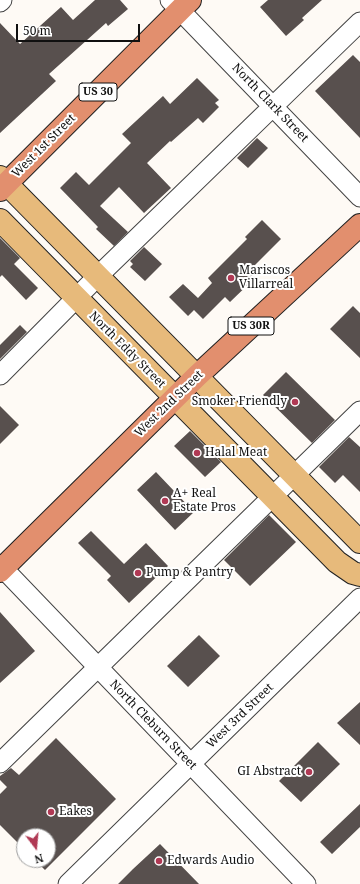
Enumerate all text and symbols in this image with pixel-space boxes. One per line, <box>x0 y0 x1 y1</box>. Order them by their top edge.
scale bar <box>18 16 142 42</box>
text: 50 m <box>23 22 51 39</box>
street label: North Clark Street <box>229 61 311 145</box>
road number: US 30 <box>79 83 117 101</box>
street label: West 1st Street <box>9 111 79 181</box>
place label: Mariscos Villarreal <box>239 264 293 292</box>
marker: Mariscos Villarreal <box>226 273 236 283</box>
street label: North Eddy Street <box>86 309 168 391</box>
road number: US 30R <box>228 317 274 335</box>
street label: West 2nd Street <box>132 368 206 440</box>
place label: Smoker Friendly <box>192 395 287 409</box>
marker: Smoker Friendly <box>290 397 300 407</box>
place label: Halal Meat <box>205 446 267 460</box>
marker: Halal Meat <box>192 448 202 458</box>
place label: A+ Real Estate Pros <box>173 487 236 515</box>
marker: A+ Real Estate Pros <box>160 496 170 506</box>
place label: Pump & Pantry <box>146 566 233 580</box>
marker: Pump & Pantry <box>133 568 143 578</box>
street label: North Cleburn Street <box>106 677 200 773</box>
street label: West 3rd Street <box>204 680 276 752</box>
place label: GI Abstract <box>237 765 301 779</box>
marker: GI Abstract <box>304 767 314 777</box>
place label: Eakes <box>59 805 92 819</box>
marker: Eakes <box>46 807 56 817</box>
north arrow <box>16 828 56 868</box>
text: N <box>33 851 45 867</box>
place label: Edwards Audio <box>167 854 254 868</box>
marker: Edwards Audio <box>154 856 164 866</box>

